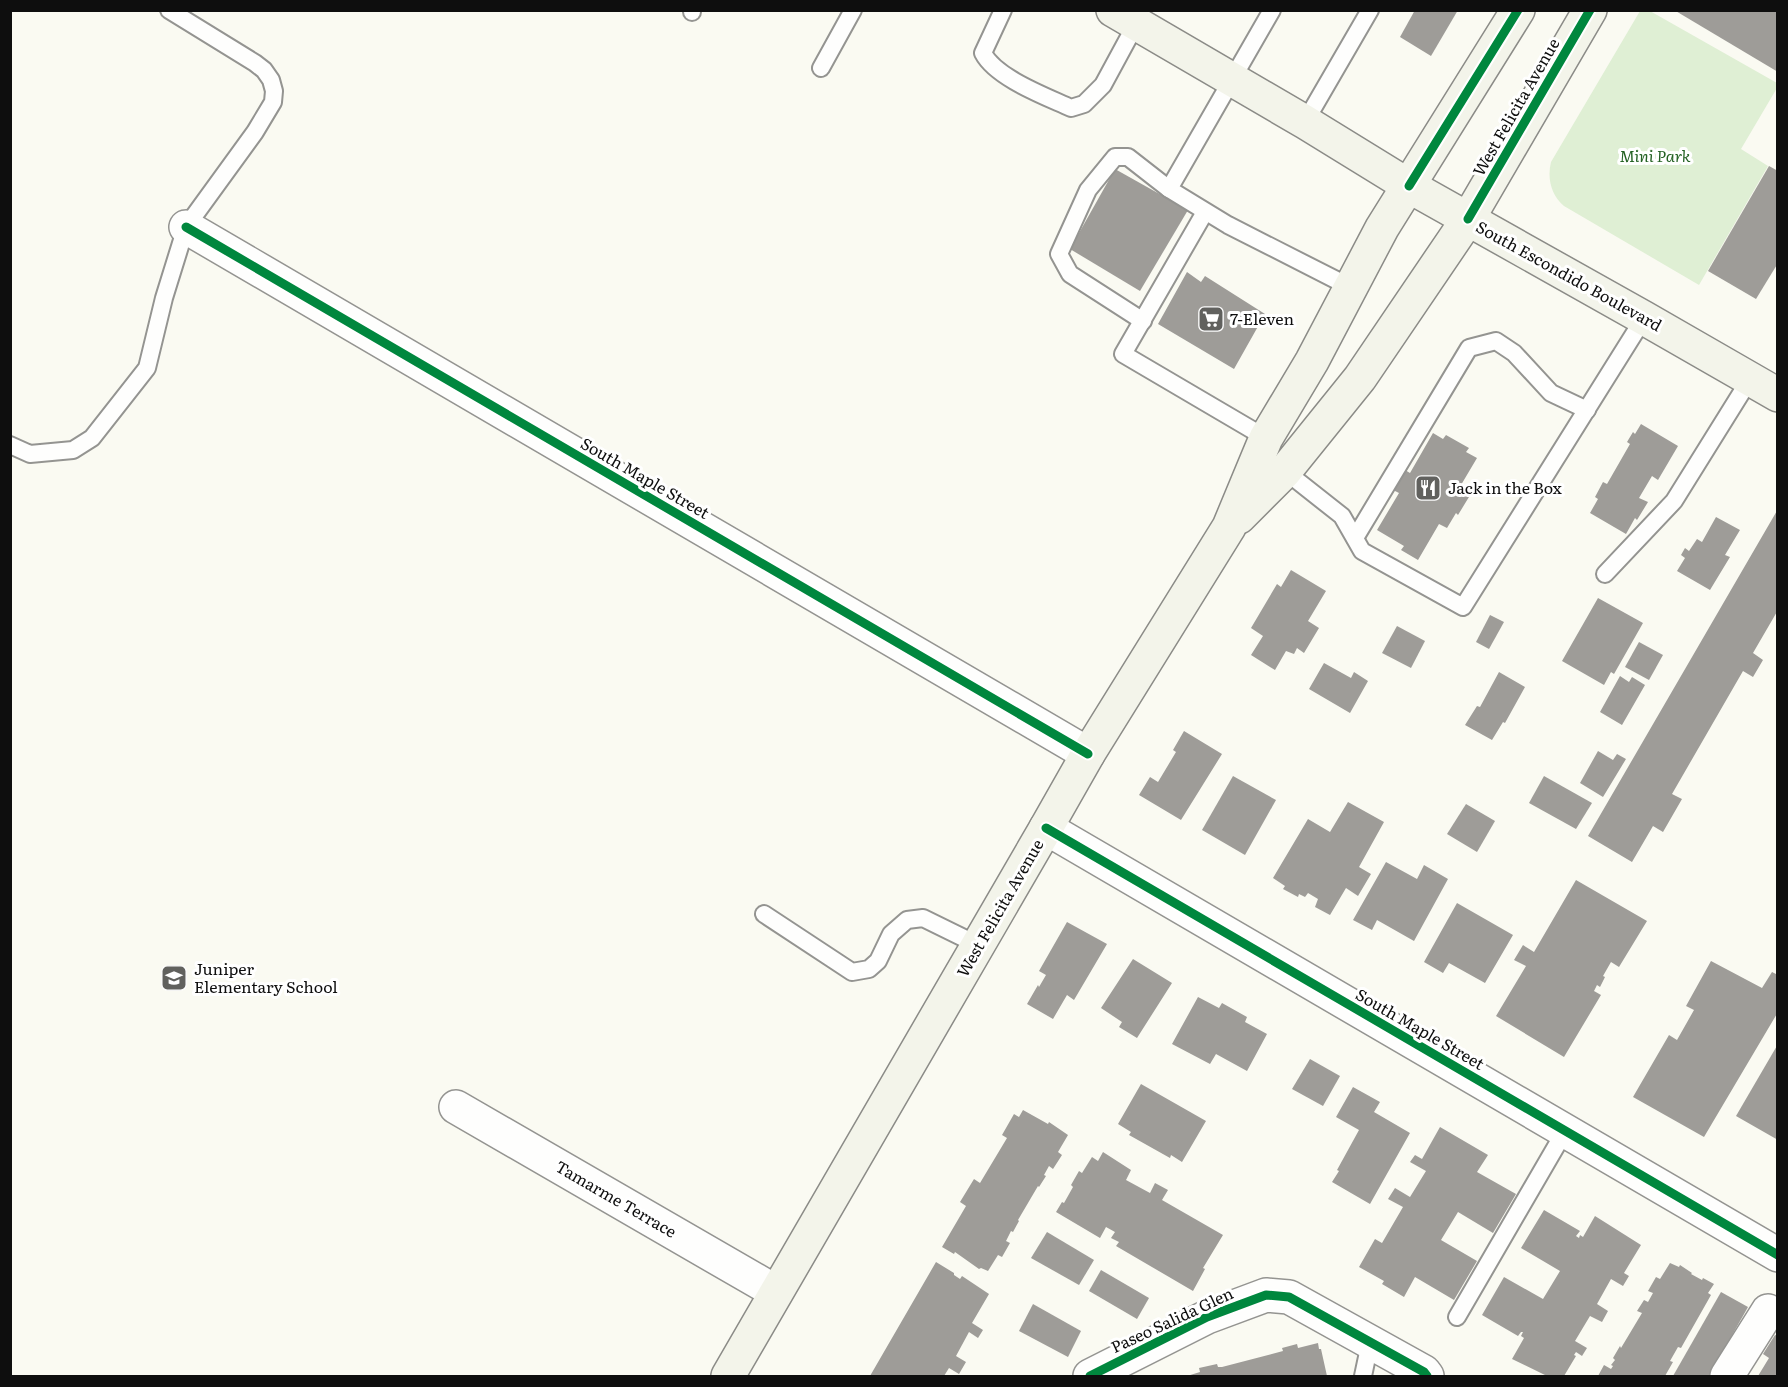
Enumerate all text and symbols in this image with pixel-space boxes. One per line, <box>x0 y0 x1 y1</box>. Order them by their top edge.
street label: West Felicita Avenue <box>1466 33 1565 180</box>
park label: Mini Park <box>1619 143 1691 167</box>
street label: South Escondido Boulevard <box>1472 214 1667 336</box>
supermarket icon: 7-Eleven <box>1196 304 1226 334</box>
place label: 7-Eleven <box>1230 306 1294 330</box>
street label: South Maple Street <box>577 430 715 524</box>
restaurant icon: Jack in the Box <box>1413 473 1443 503</box>
place label: Jack in the Box <box>1448 475 1563 499</box>
street label: West Felicita Avenue <box>950 834 1049 981</box>
place label: Juniper Elementary School <box>194 956 338 998</box>
school or university icon: Juniper Elementary School <box>159 963 189 993</box>
street label: South Maple Street <box>1352 981 1490 1075</box>
street label: Tamarme Terrace <box>551 1154 682 1243</box>
street label: Paseo Salida Glen <box>1106 1280 1237 1358</box>

